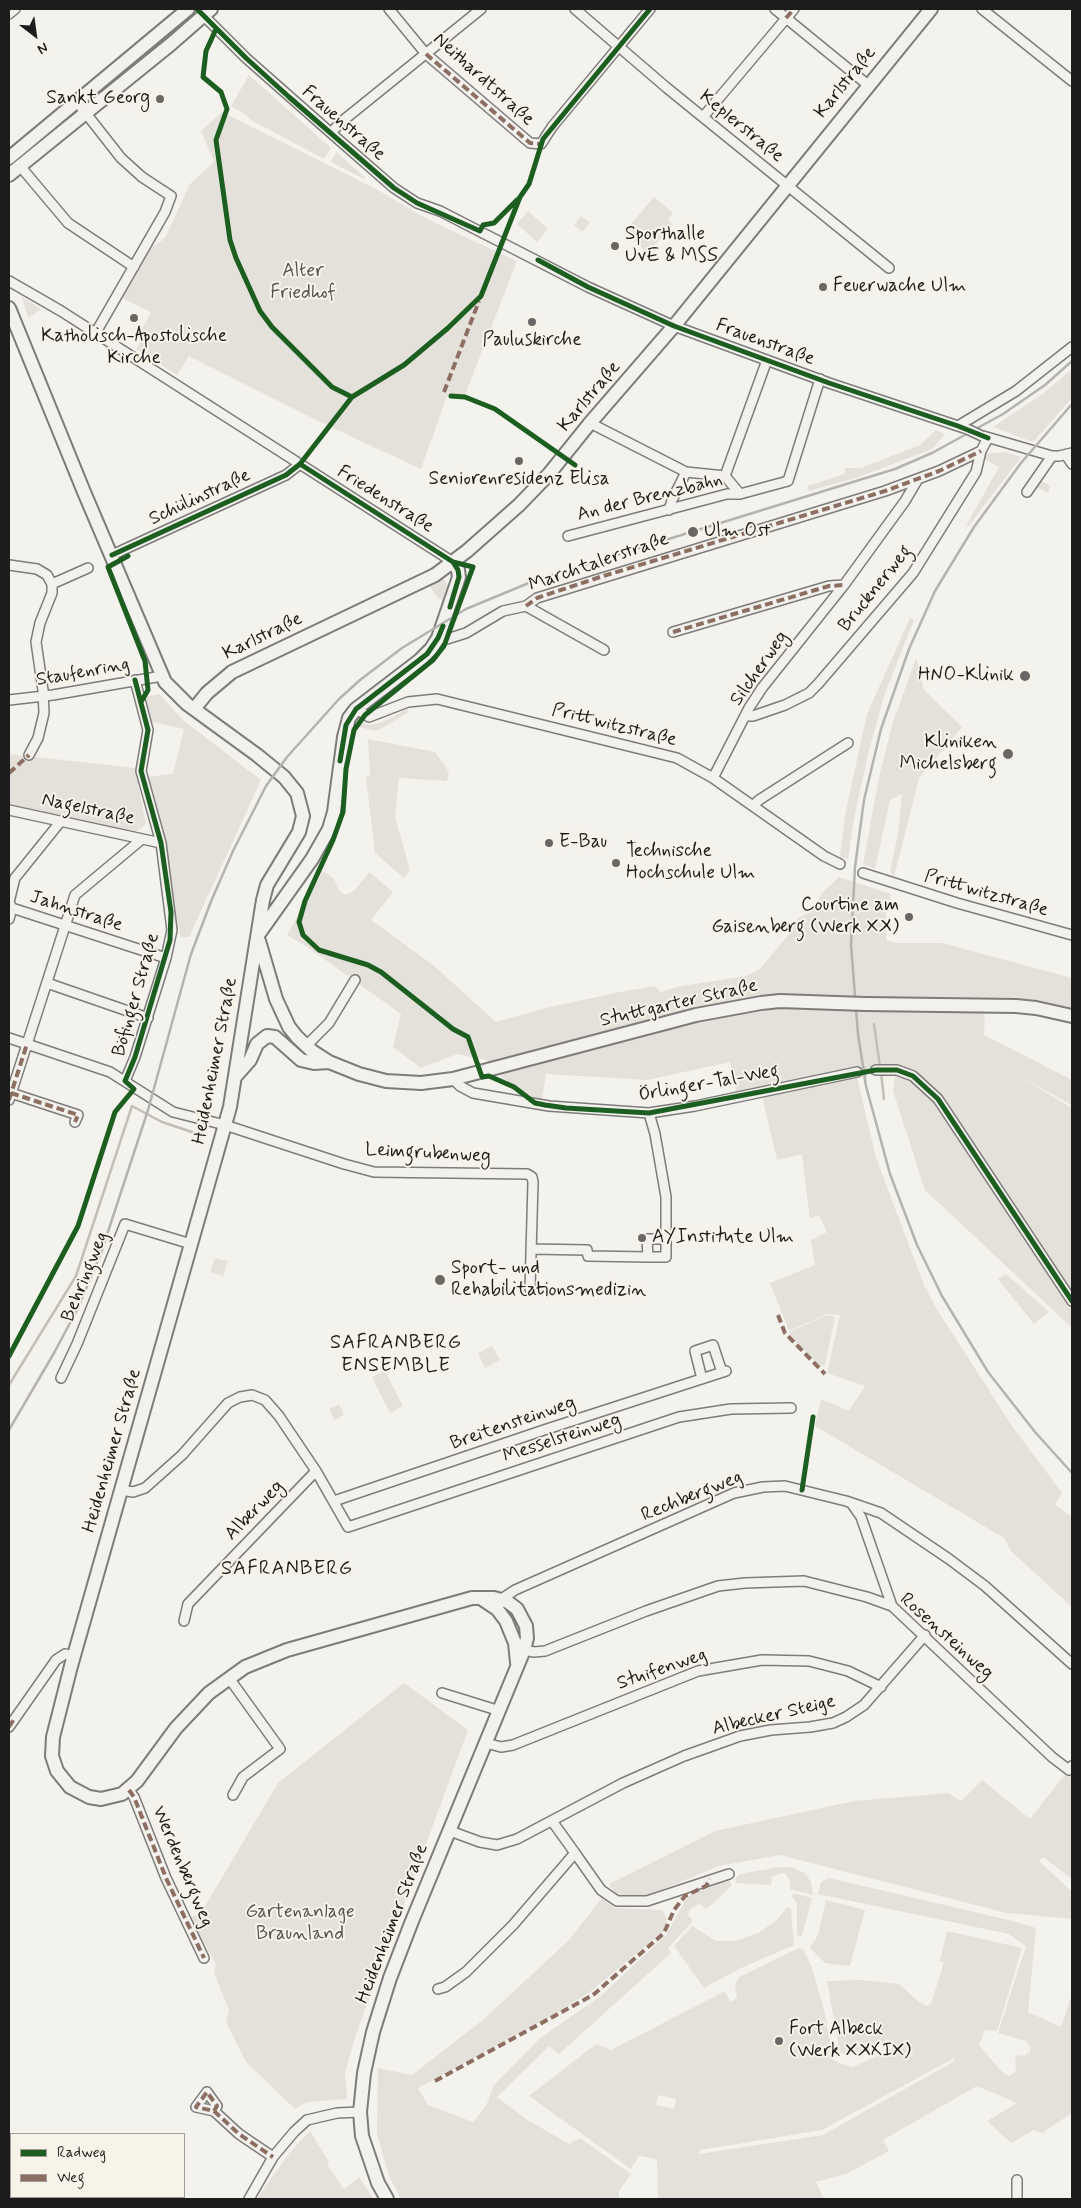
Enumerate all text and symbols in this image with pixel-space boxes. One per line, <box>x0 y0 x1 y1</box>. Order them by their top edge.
north arrow <box>10 10 60 60</box>
street label: Neithardtstraße <box>428 29 538 131</box>
text: N <box>34 38 51 58</box>
street label: Karlstraße <box>810 43 882 123</box>
street label: Frauenstraße <box>296 81 390 167</box>
street label: Keplerstraße <box>694 86 788 168</box>
place label: Sankt Georg <box>46 88 150 110</box>
marker: Sankt Georg <box>154 93 166 105</box>
place label: Sporthalle UvE & MSS <box>625 224 718 268</box>
marker: Sporthalle UvE & MSS <box>609 240 621 252</box>
park label: Alter Friedhof <box>270 261 336 305</box>
place label: Feuerwache Ulm <box>833 276 966 298</box>
marker: Feuerwache Ulm <box>817 281 829 293</box>
marker: Katholisch-Apostolische Kirche <box>128 312 140 324</box>
street label: Frauenstraße <box>712 315 818 371</box>
marker: Pauluskirche <box>526 316 538 328</box>
place label: Katholisch-Apostolische Kirche <box>41 326 227 370</box>
place label: Pauluskirche <box>482 330 582 352</box>
street label: Karlstraße <box>554 357 626 437</box>
marker: Seniorenresidenz Elisa <box>513 455 525 467</box>
street label: Friedenstraße <box>332 461 438 539</box>
street label: Schülinstraße <box>146 465 254 531</box>
place label: Seniorenresidenz Elisa <box>428 469 610 491</box>
street label: An der Brenzbahn <box>575 469 725 527</box>
place label: Ulm Ost <box>704 521 770 543</box>
marker: Ulm Ost <box>686 525 700 539</box>
street label: Marchtalerstraße <box>526 528 672 598</box>
street label: Brucknerweg <box>834 541 918 637</box>
street label: Karlstraße <box>220 608 306 666</box>
street label: Silcherweg <box>726 627 794 711</box>
street label: Staufenring <box>35 654 131 692</box>
place label: HNO-Klinik <box>918 665 1014 687</box>
marker: HNO-Klinik <box>1018 669 1032 683</box>
street label: Prittwitzstraße <box>549 699 679 753</box>
place label: Kliniken Michelsberg <box>900 732 997 776</box>
marker: Kliniken Michelsberg <box>1001 747 1015 761</box>
street label: Nagelstraße <box>39 789 137 831</box>
place label: E-Bau <box>559 832 607 854</box>
marker: E-Bau <box>543 837 555 849</box>
place label: Technische Hochschule Ulm <box>626 841 755 885</box>
marker: Technische Hochschule Ulm <box>610 857 622 869</box>
street label: Prittwitzstraße <box>921 865 1051 923</box>
street label: Jahnstraße <box>27 886 125 938</box>
place label: Courtine am Gaisenberg (Werk XX) <box>711 895 899 939</box>
marker: Courtine am Gaisenberg (Werk XX) <box>903 911 915 923</box>
street label: Böfinger Straße <box>108 931 166 1059</box>
street label: Stuttgarter Straße <box>598 975 760 1033</box>
street label: Heidenheimer Straße <box>189 976 243 1146</box>
street label: Örlinger-Tal-Weg <box>637 1060 781 1108</box>
street label: Leimgrubenweg <box>365 1139 491 1169</box>
place label: AYInstitute Ulm <box>652 1227 794 1249</box>
street label: Behringweg <box>58 1229 114 1325</box>
marker: AYInstitute Ulm <box>636 1232 648 1244</box>
place label: Sport- und Rehabilitationsmedizin <box>451 1258 646 1302</box>
marker: Sport- und Rehabilitationsmedizin <box>433 1273 447 1287</box>
district label: SAFRANBERG ENSEMBLE <box>327 1332 465 1379</box>
street label: Heidenheimer Straße <box>79 1366 147 1536</box>
street label: Breitensteinweg <box>447 1392 579 1456</box>
street label: Messelsteinweg <box>500 1409 624 1469</box>
street label: Rechbergweg <box>638 1466 746 1528</box>
street label: Alberweg <box>221 1476 289 1546</box>
district label: SAFRANBERG <box>218 1558 356 1582</box>
street label: Rosensteinweg <box>894 1589 998 1685</box>
street label: Stuifenweg <box>614 1644 710 1696</box>
street label: Albecker Steige <box>710 1691 838 1741</box>
street label: Werdenbergweg <box>146 1803 218 1931</box>
street label: Heidenheimer Straße <box>352 1841 434 2007</box>
park label: Gartenanlage Braunland <box>246 1902 354 1946</box>
place label: Fort Albeck (Werk XXXIX) <box>789 2019 911 2063</box>
marker: Fort Albeck (Werk XXXIX) <box>773 2035 785 2047</box>
legend <box>10 2133 185 2198</box>
text: Radweg <box>57 2143 106 2163</box>
text: Weg <box>57 2168 84 2188</box>

